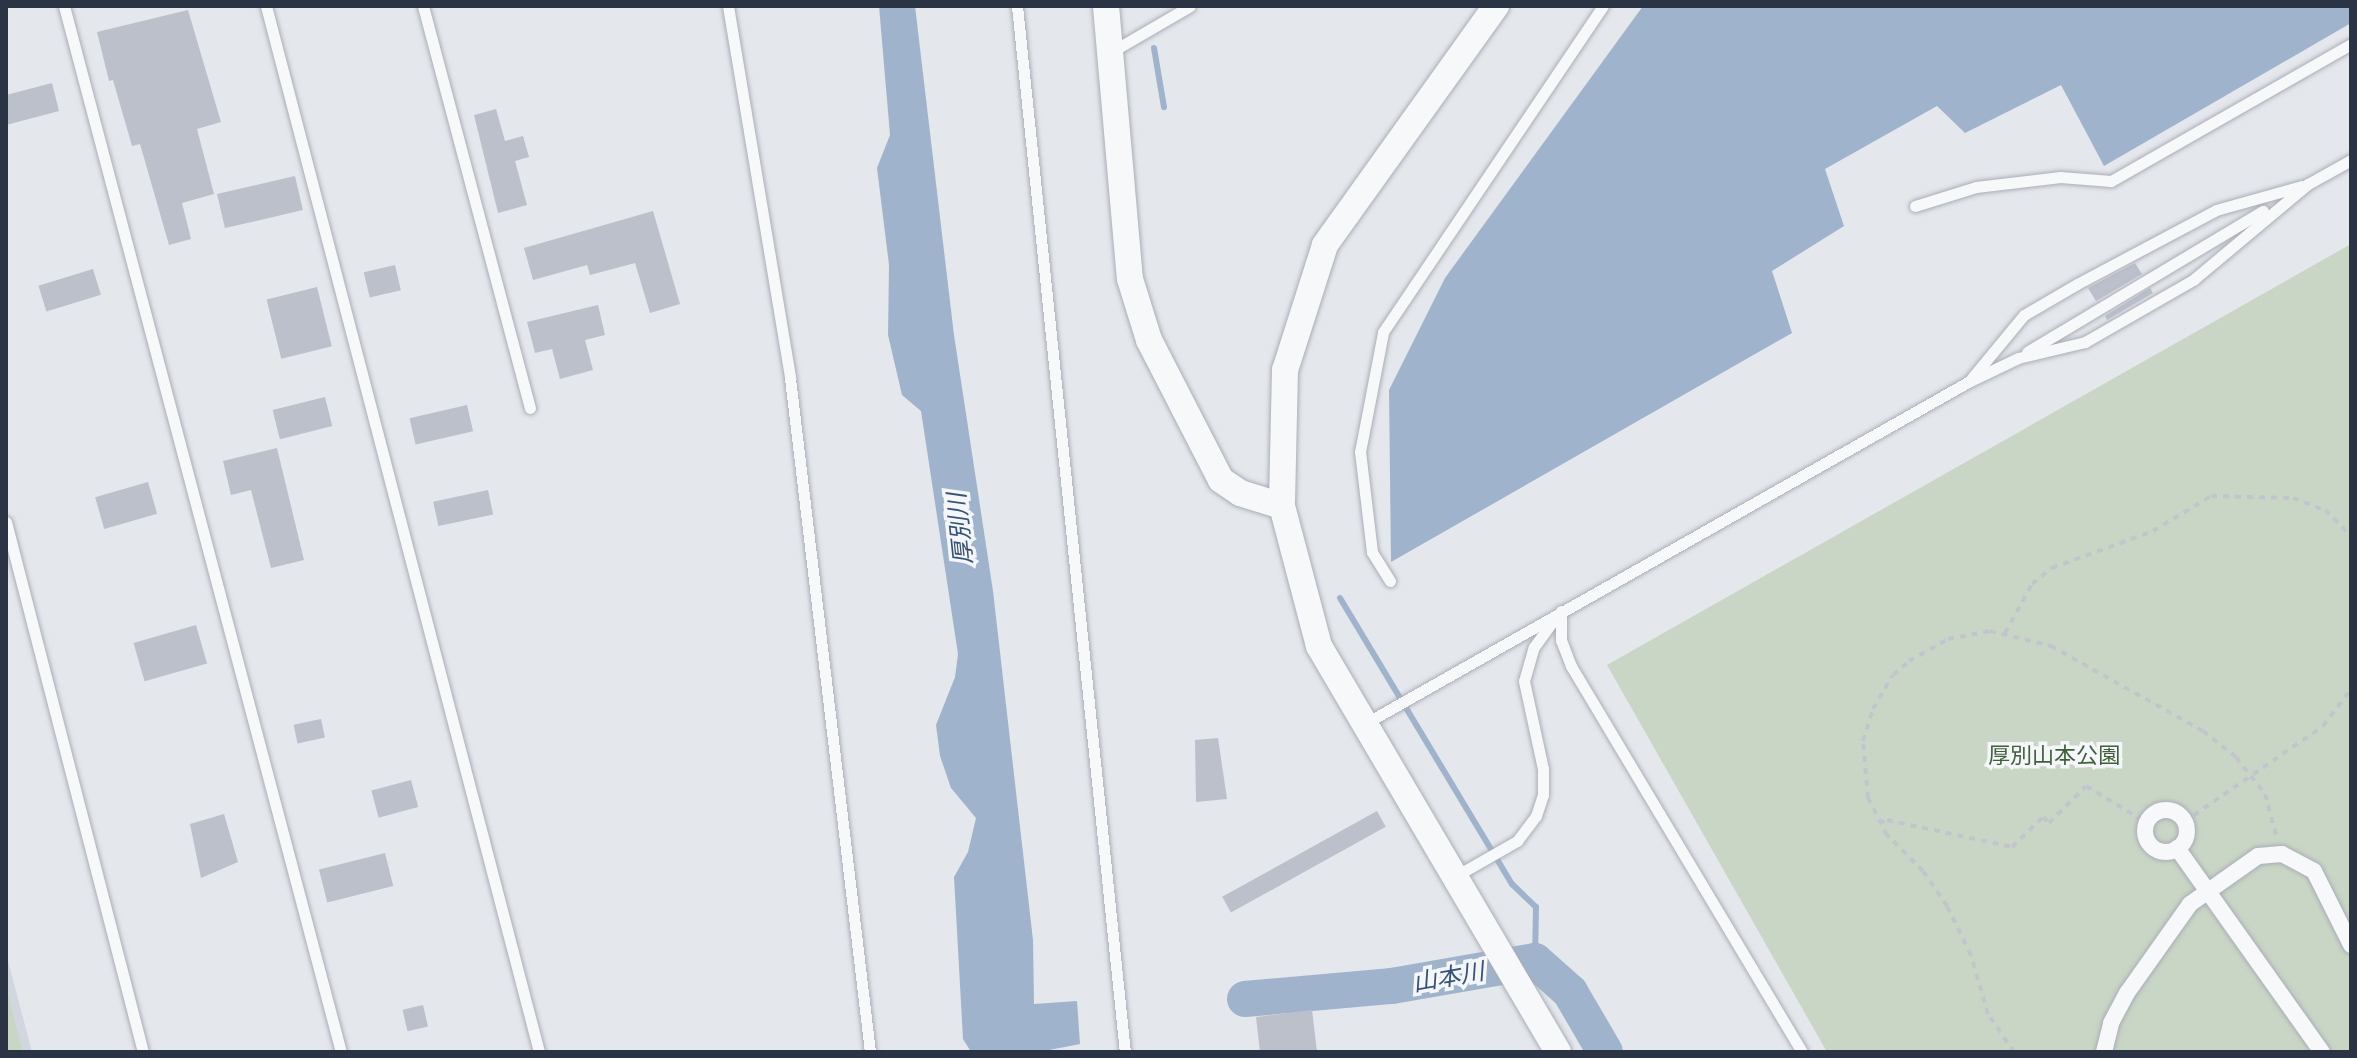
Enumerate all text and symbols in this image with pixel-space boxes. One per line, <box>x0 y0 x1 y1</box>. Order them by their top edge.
water label: 厚別川 <box>941 492 977 566</box>
park label: 厚別山本公園 <box>1988 742 2120 768</box>
water label: 山本川 <box>1410 956 1486 996</box>

